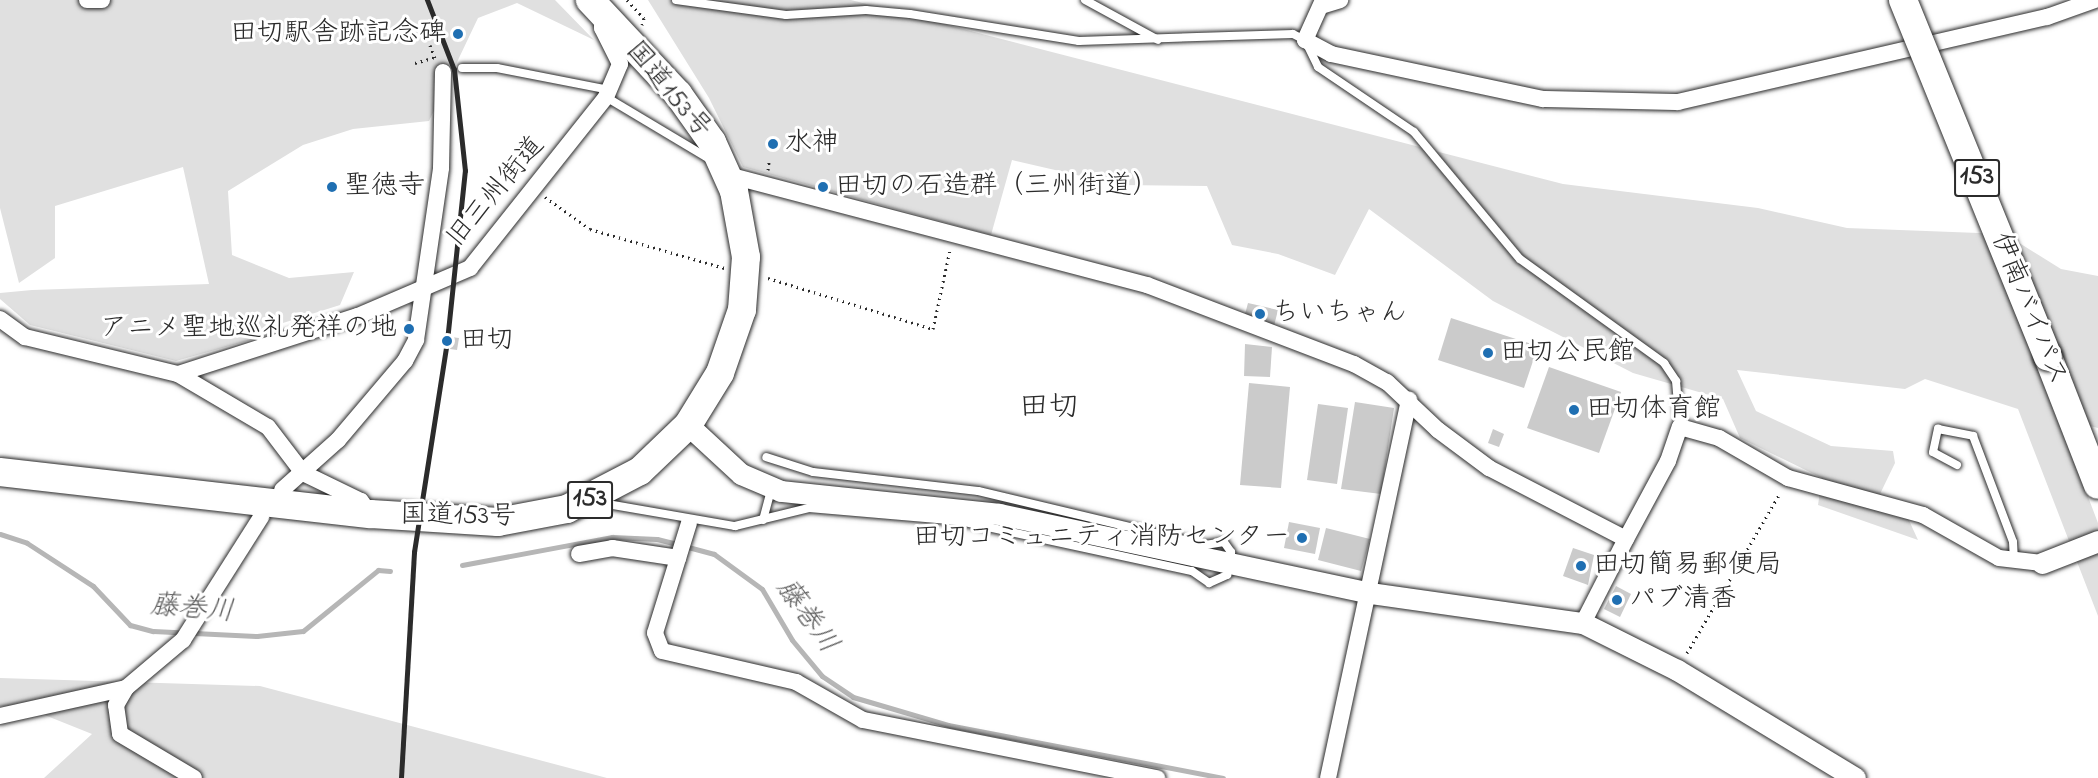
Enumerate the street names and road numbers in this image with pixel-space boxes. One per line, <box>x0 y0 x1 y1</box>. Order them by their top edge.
street label: 国道153号 <box>618 35 718 145</box>
street label: 旧三州街道 <box>440 130 552 254</box>
road number: 153 <box>1953 155 2001 201</box>
street label: 伊南バイパス <box>1984 228 2074 390</box>
road number: 153 <box>566 477 614 523</box>
street label: 国道153号 <box>400 499 516 533</box>

